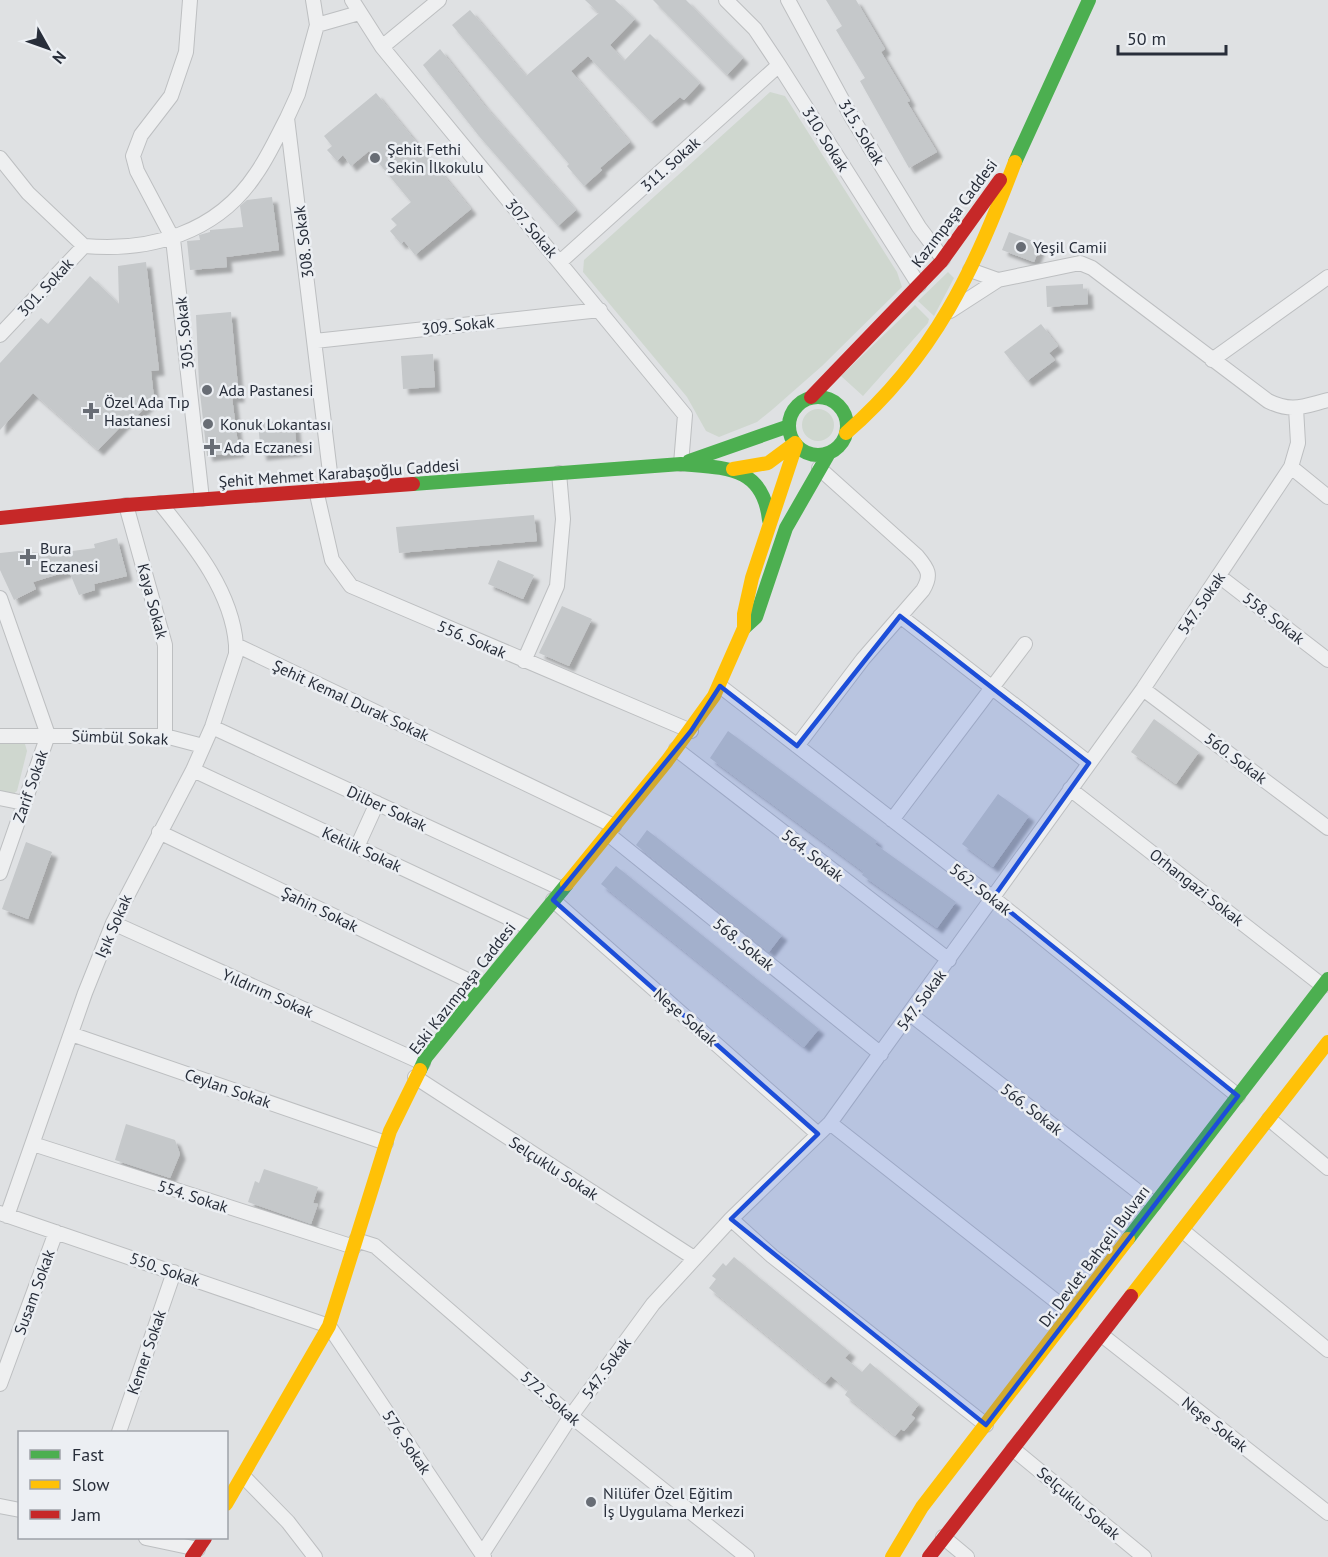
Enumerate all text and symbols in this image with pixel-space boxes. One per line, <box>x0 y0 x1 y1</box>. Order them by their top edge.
north arrow <box>18 18 78 78</box>
scale bar <box>1118 18 1226 56</box>
text: 50 m <box>1127 27 1166 50</box>
text: N <box>48 47 71 68</box>
street label: 315. Sokak <box>835 96 890 169</box>
street label: 310. Sokak <box>798 103 854 176</box>
street label: 311. Sokak <box>636 132 704 196</box>
place label: Şehit Fethi Sekin İlkokulu <box>387 139 484 177</box>
marker: Şehit Fethi Sekin İlkokulu <box>368 151 382 165</box>
street label: Kazımpaşa Caddesi <box>907 155 1001 271</box>
street label: 307. Sokak <box>501 194 563 262</box>
street label: 308. Sokak <box>289 204 317 279</box>
place label: Yeşil Camii <box>1033 237 1107 257</box>
marker: Yeşil Camii <box>1014 240 1028 254</box>
street label: 301. Sokak <box>13 253 77 320</box>
street label: 305. Sokak <box>170 295 198 370</box>
street label: 309. Sokak <box>421 311 496 339</box>
place label: Ada Pastanesi <box>219 380 314 400</box>
marker: Ada Pastanesi <box>200 383 214 397</box>
place label: Özel Ada Tıp Hastanesi <box>104 392 190 430</box>
marker: Özel Ada Tıp Hastanesi <box>82 402 100 420</box>
place label: Konuk Lokantası <box>220 414 331 434</box>
marker: Konuk Lokantası <box>201 417 215 431</box>
place label: Ada Eczanesi <box>224 437 313 457</box>
marker: Ada Eczanesi <box>205 440 219 454</box>
street label: Şehit Mehmet Karabaşoğlu Caddesi <box>218 455 460 491</box>
place label: Bura Eczanesi <box>40 538 99 576</box>
marker: Bura Eczanesi <box>21 550 35 564</box>
street label: Kaya Sokak <box>133 561 173 641</box>
street label: 547. Sokak <box>1173 568 1229 638</box>
street label: 558. Sokak <box>1239 588 1309 649</box>
street label: 556. Sokak <box>435 616 510 663</box>
street label: Şehit Kemal Durak Sokak <box>269 655 433 745</box>
street label: Sümbül Sokak <box>71 725 169 749</box>
street label: 560. Sokak <box>1201 728 1271 788</box>
street label: Zarif Sokak <box>8 747 52 825</box>
street label: Dilber Sokak <box>344 781 431 835</box>
street label: Keklik Sokak <box>319 822 405 876</box>
street label: 564. Sokak <box>778 825 848 886</box>
street label: Orhangazi Sokak <box>1146 844 1248 930</box>
street label: 562. Sokak <box>946 859 1016 920</box>
street label: Şahin Sokak <box>278 882 362 936</box>
street label: Işık Sokak <box>90 891 136 961</box>
street label: 568. Sokak <box>709 913 779 975</box>
street label: Eski Kazımpaşa Caddesi <box>404 918 520 1058</box>
street label: Yıldırım Sokak <box>219 964 317 1022</box>
street label: 547. Sokak <box>892 965 950 1035</box>
street label: Neşe Sokak <box>650 984 722 1050</box>
street label: Ceylan Sokak <box>182 1064 274 1112</box>
street label: 566. Sokak <box>997 1079 1067 1140</box>
street label: Selçuklu Sokak <box>505 1132 603 1205</box>
street label: 554. Sokak <box>155 1175 231 1217</box>
street label: Dr. Devlet Bahçeli Bulvarı <box>1034 1181 1154 1331</box>
street label: Susam Sokak <box>9 1246 59 1337</box>
street label: 550. Sokak <box>127 1248 203 1290</box>
street label: Kemer Sokak <box>122 1307 170 1397</box>
street label: 547. Sokak <box>577 1333 635 1403</box>
street label: 572. Sokak <box>517 1367 585 1430</box>
street label: Neşe Sokak <box>1178 1392 1252 1456</box>
street label: 576. Sokak <box>378 1406 436 1478</box>
legend <box>18 1431 228 1539</box>
text: Fast <box>72 1443 104 1466</box>
street label: Selçuklu Sokak <box>1033 1462 1125 1544</box>
text: Slow <box>72 1473 110 1496</box>
place label: Nilüfer Özel Eğitim İş Uygulama Merkezi <box>603 1483 745 1521</box>
marker: Nilüfer Özel Eğitim İş Uygulama Merkezi <box>584 1495 598 1509</box>
text: Jam <box>71 1503 101 1526</box>

